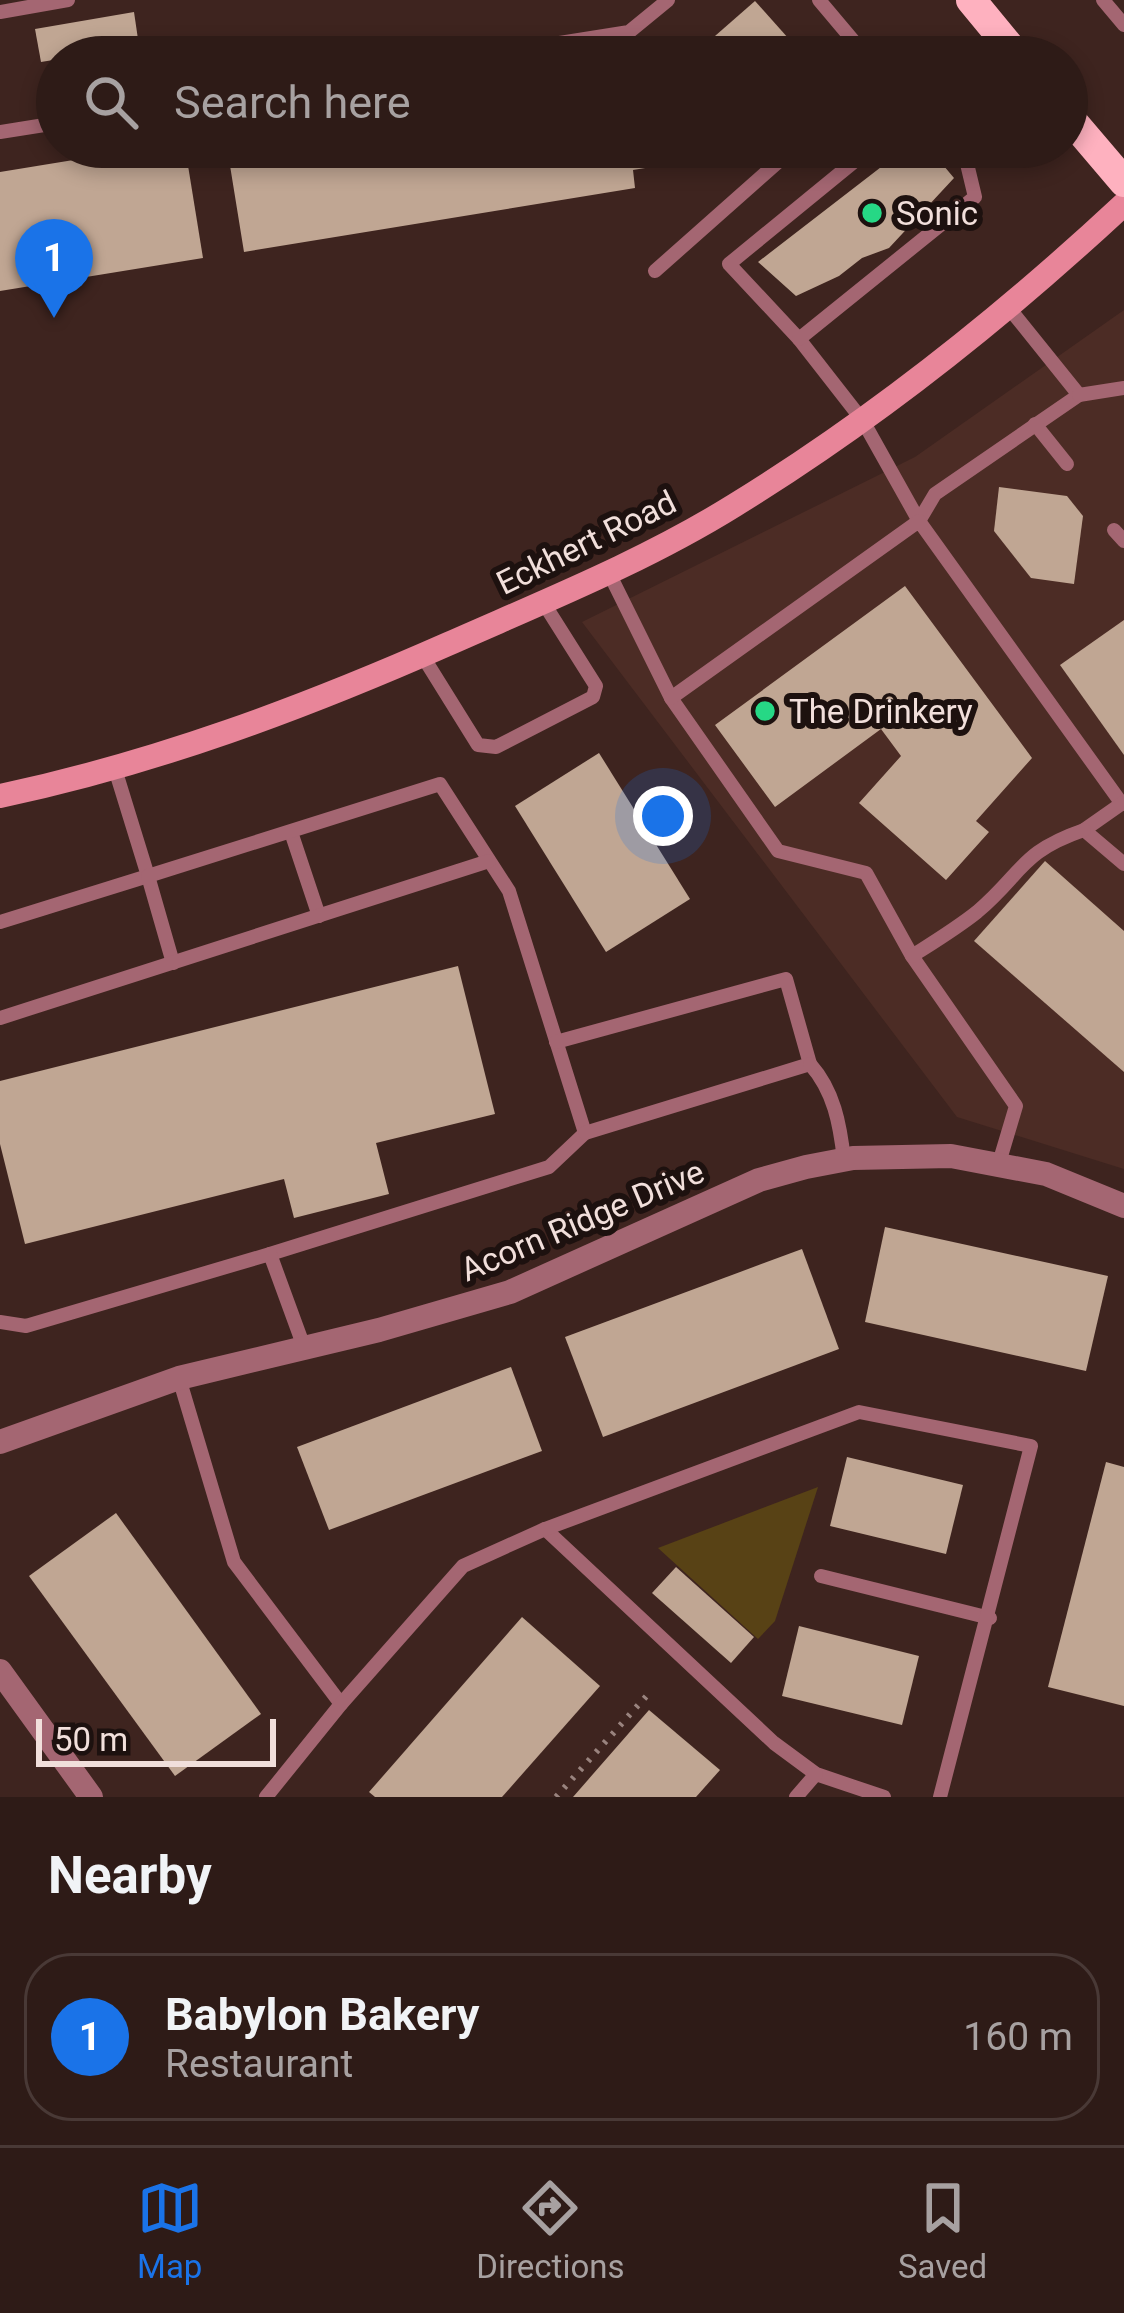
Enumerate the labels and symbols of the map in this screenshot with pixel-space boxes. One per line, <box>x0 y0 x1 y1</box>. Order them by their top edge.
place label: Sonic <box>896 194 978 233</box>
marker: Sonic <box>859 200 885 226</box>
pin: 1 <box>15 219 93 318</box>
street label: Eckhert Road <box>490 482 682 603</box>
place label: The Drinkery <box>789 692 973 731</box>
marker: The Drinkery <box>752 698 778 724</box>
your location <box>633 786 693 846</box>
street label: Acorn Ridge Drive <box>455 1152 710 1289</box>
scale bar <box>36 1713 276 1766</box>

